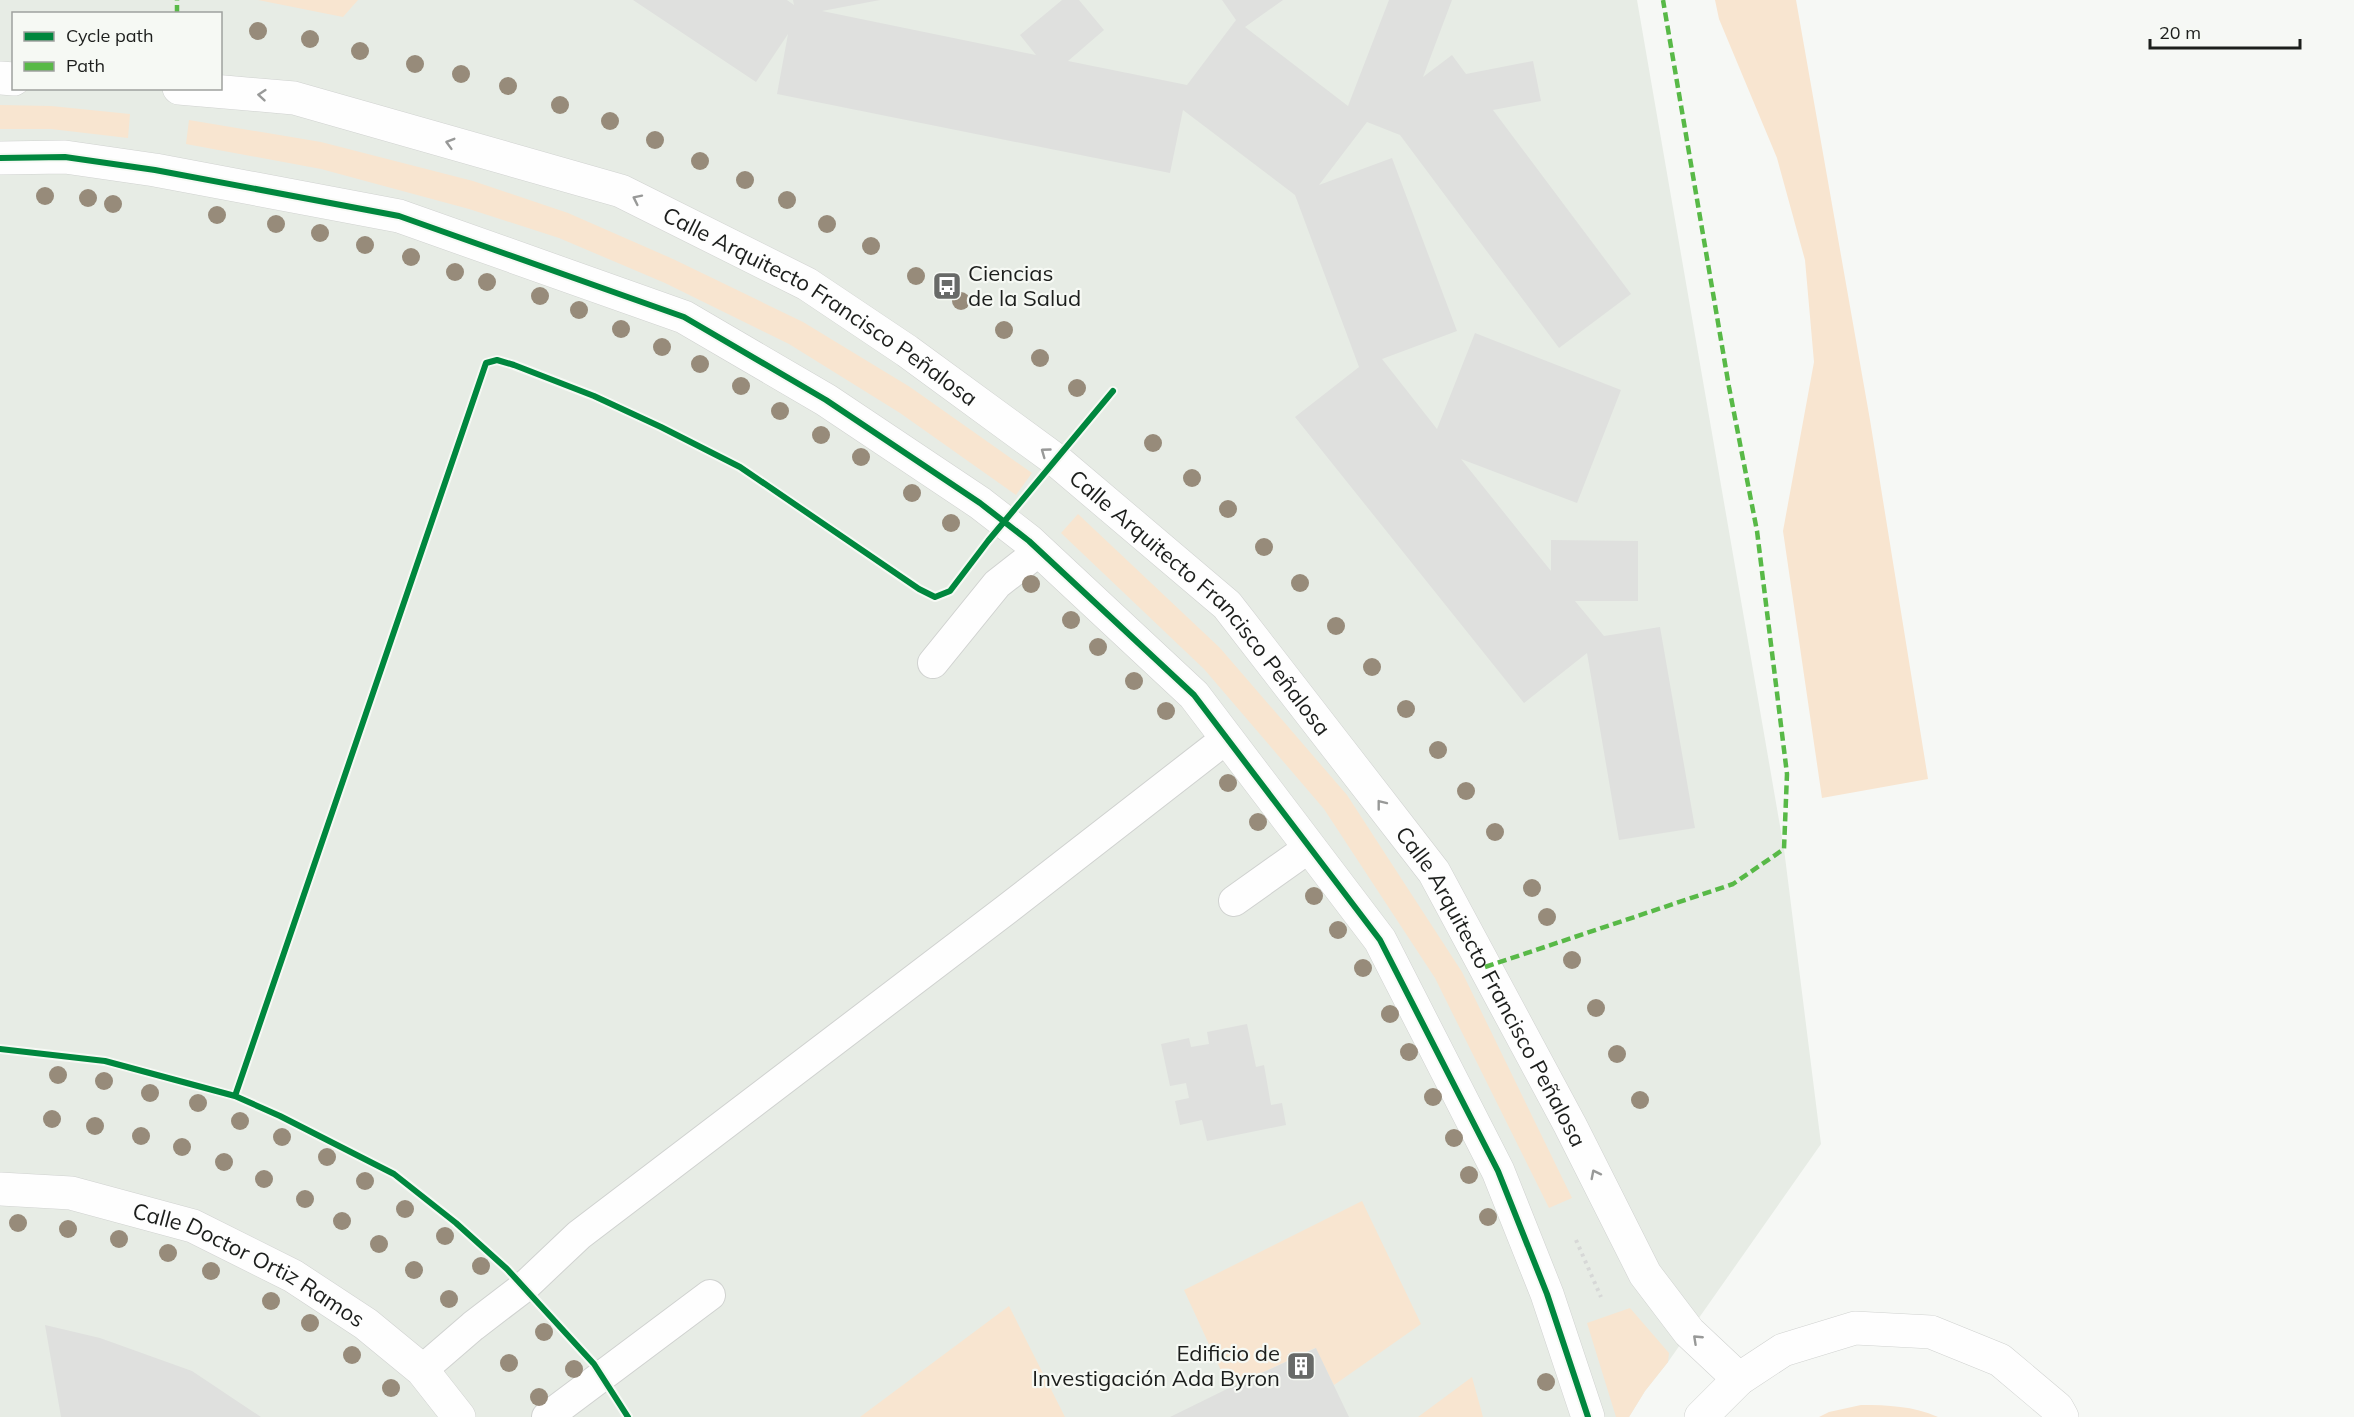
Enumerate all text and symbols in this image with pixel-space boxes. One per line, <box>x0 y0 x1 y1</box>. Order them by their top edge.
legend <box>12 12 222 90</box>
scale bar <box>2150 12 2300 50</box>
text: 20 m <box>2159 21 2201 44</box>
text: Cycle path <box>66 24 153 47</box>
text: Path <box>66 54 105 77</box>
one-way arrow <box>257 89 266 102</box>
one-way arrow <box>445 138 456 150</box>
one-way arrow <box>632 195 643 206</box>
street label: Calle Arquitecto Francisco Peñalosa <box>658 200 983 412</box>
place label: Ciencias de la Salud <box>968 259 1081 312</box>
bus stop icon: Ciencias de la Salud <box>931 270 963 302</box>
one-way arrow <box>1040 449 1051 460</box>
street label: Calle Arquitecto Francisco Peñalosa <box>1064 463 1337 741</box>
one-way arrow <box>1378 799 1389 810</box>
street label: Calle Arquitecto Francisco Peñalosa <box>1390 821 1593 1151</box>
one-way arrow <box>1591 1170 1602 1181</box>
street label: Calle Doctor Ortiz Ramos <box>130 1196 370 1333</box>
one-way arrow <box>1693 1335 1703 1346</box>
place label: Edificio de Investigación Ada Byron <box>1032 1339 1280 1392</box>
building icon: Edificio de Investigación Ada Byron <box>1285 1350 1317 1382</box>

